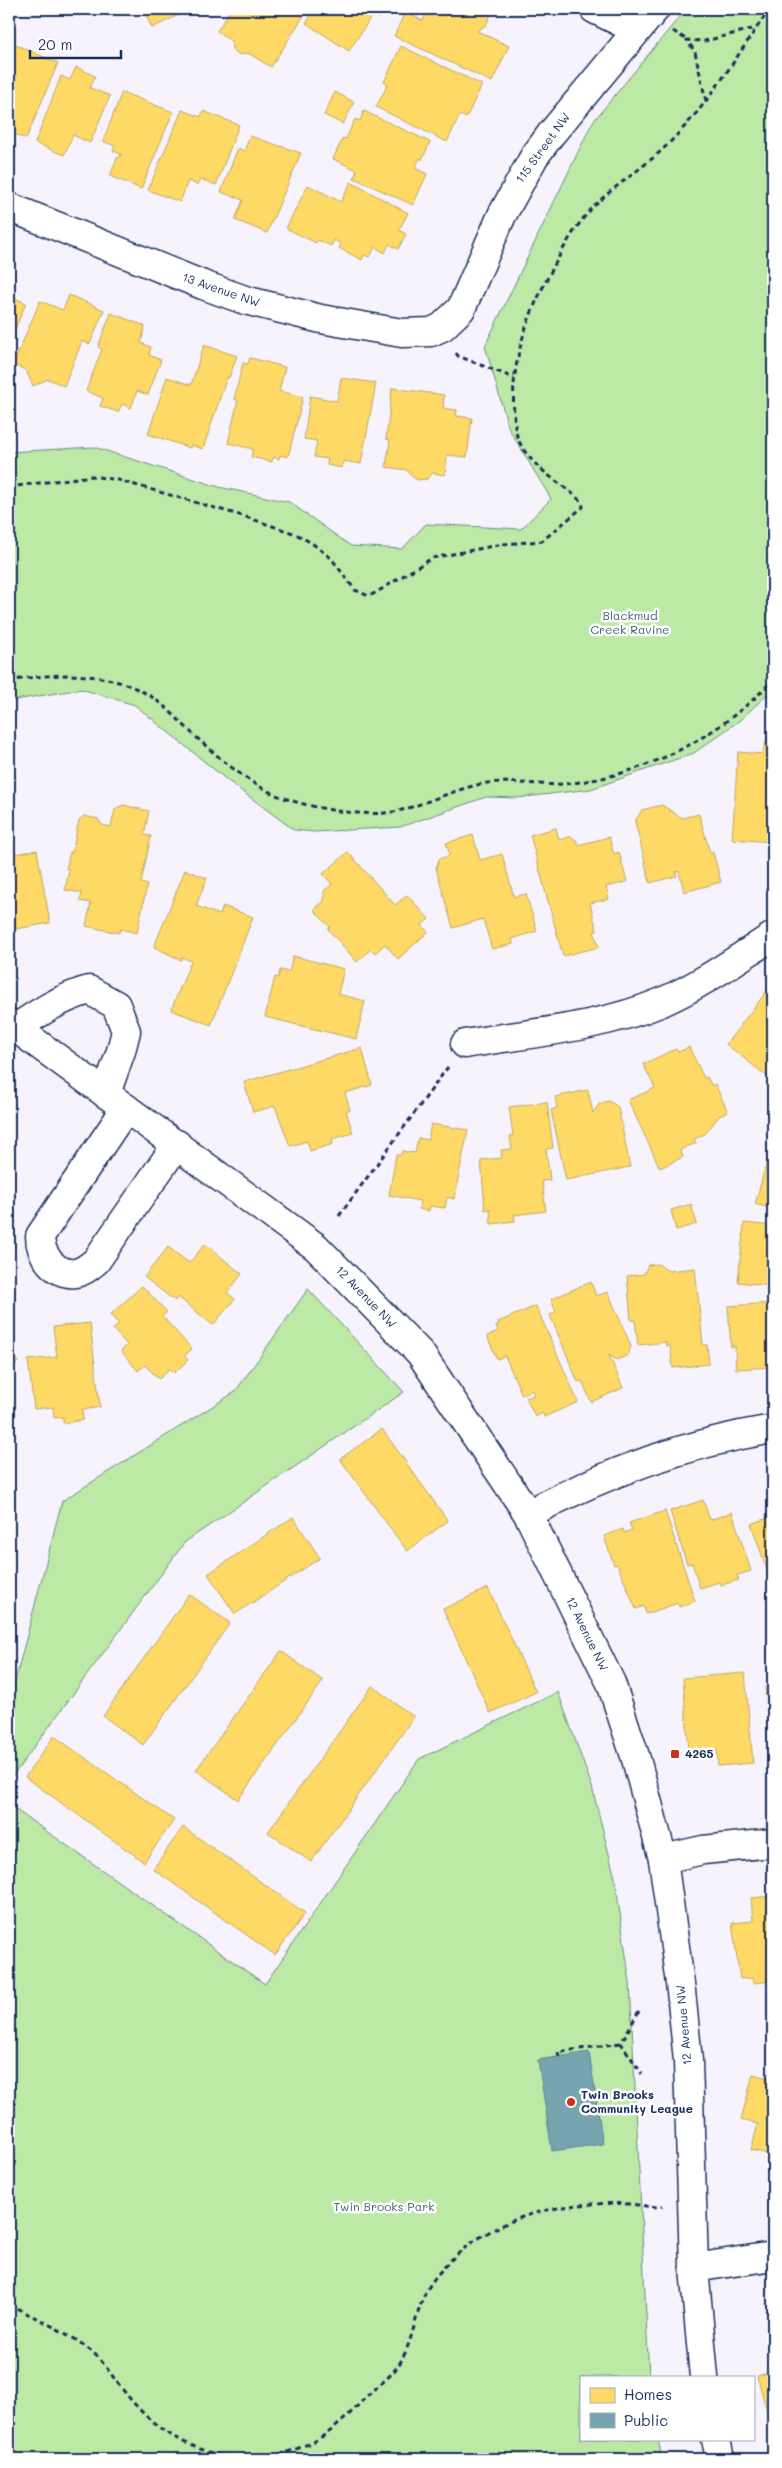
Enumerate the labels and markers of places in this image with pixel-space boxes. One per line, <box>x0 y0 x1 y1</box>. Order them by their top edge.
place label: 4265 <box>685 1745 714 1761</box>
marker: 4265 <box>669 1748 681 1760</box>
place label: Twin Brooks Community League <box>581 2086 693 2116</box>
marker: Twin Brooks Community League <box>565 2096 577 2108</box>

